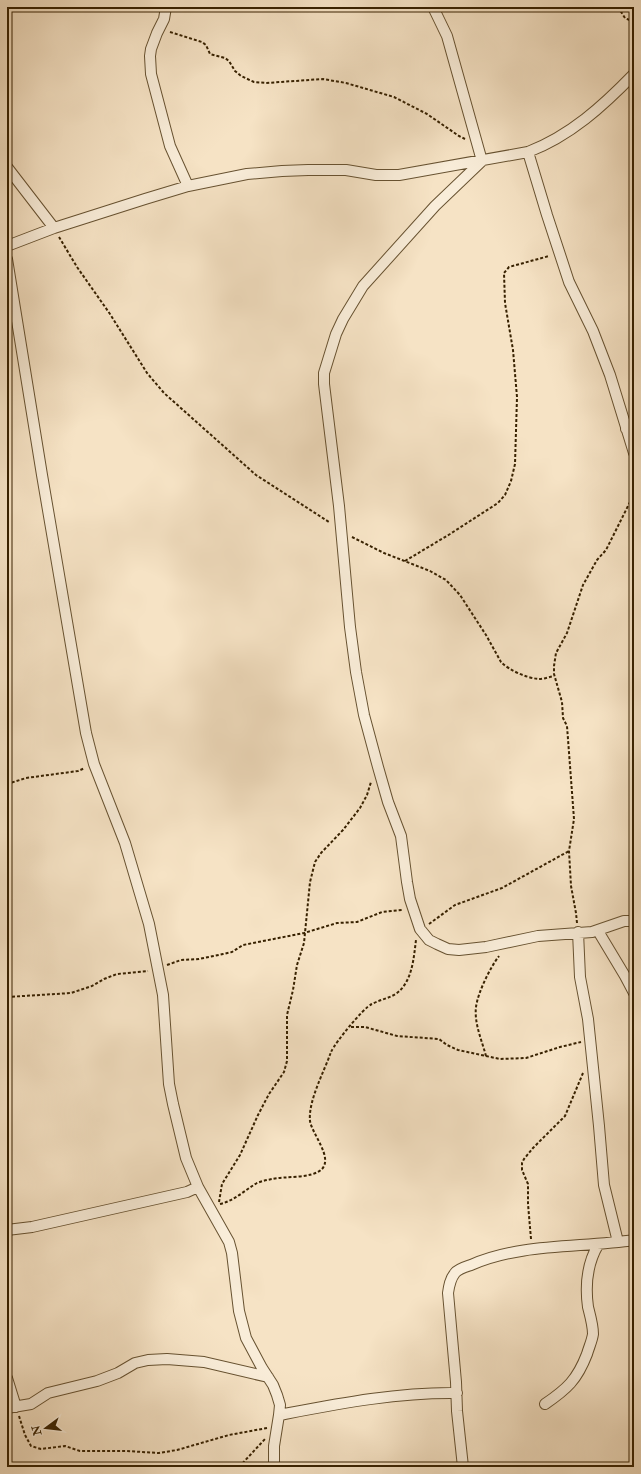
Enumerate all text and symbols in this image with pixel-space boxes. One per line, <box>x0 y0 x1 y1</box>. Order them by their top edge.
north arrow <box>26 1408 66 1448</box>
text: N <box>29 1423 45 1438</box>

